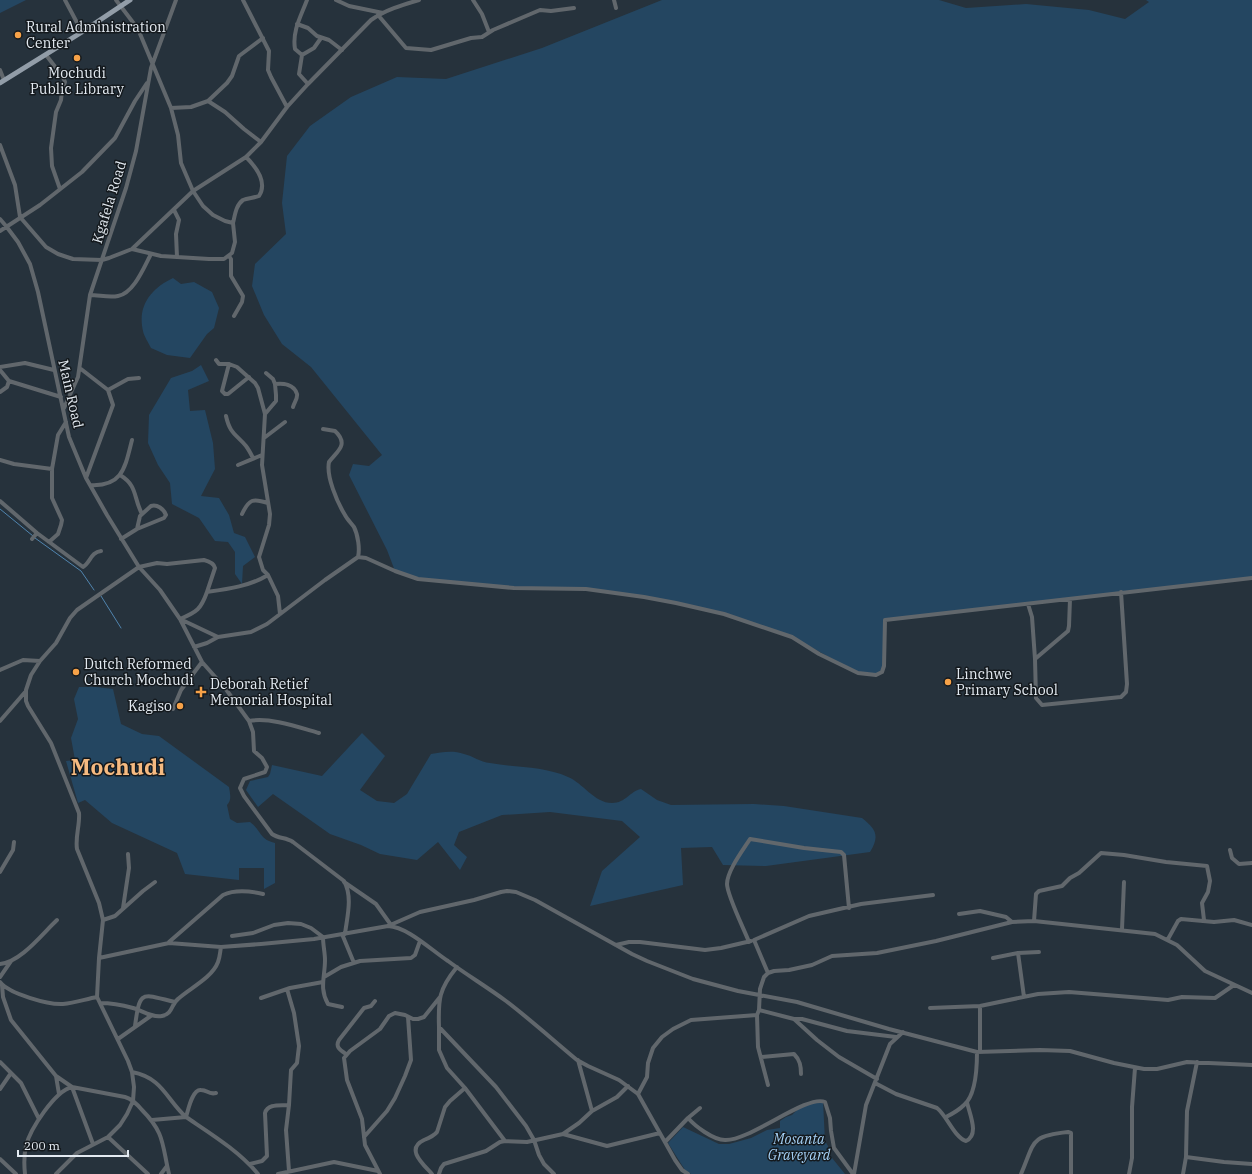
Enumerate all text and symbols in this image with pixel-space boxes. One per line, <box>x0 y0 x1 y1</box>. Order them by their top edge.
place label: Rural Administration Center <box>26 18 166 52</box>
marker: Rural Administration Center <box>13 30 23 40</box>
marker: Mochudi Public Library <box>72 53 82 63</box>
place label: Mochudi Public Library <box>30 64 124 98</box>
street label: Kgafela Road <box>88 158 130 246</box>
street label: Main Road <box>54 358 88 431</box>
place label: Dutch Reformed Church Mochudi <box>84 655 194 689</box>
place label: Linchwe Primary School <box>956 665 1058 699</box>
marker: Dutch Reformed Church Mochudi <box>71 667 81 677</box>
place label: Deborah Retief Memorial Hospital <box>210 675 332 709</box>
marker: Linchwe Primary School <box>943 677 953 687</box>
marker: Deborah Retief Memorial Hospital <box>195 686 207 698</box>
place label: Kagiso <box>128 697 172 715</box>
marker: Kagiso <box>175 701 185 711</box>
district label: Mochudi <box>71 752 165 781</box>
park label: Mosanta Graveyard <box>768 1130 831 1164</box>
scale bar <box>18 1132 128 1158</box>
text: 200 m <box>24 1138 60 1153</box>

